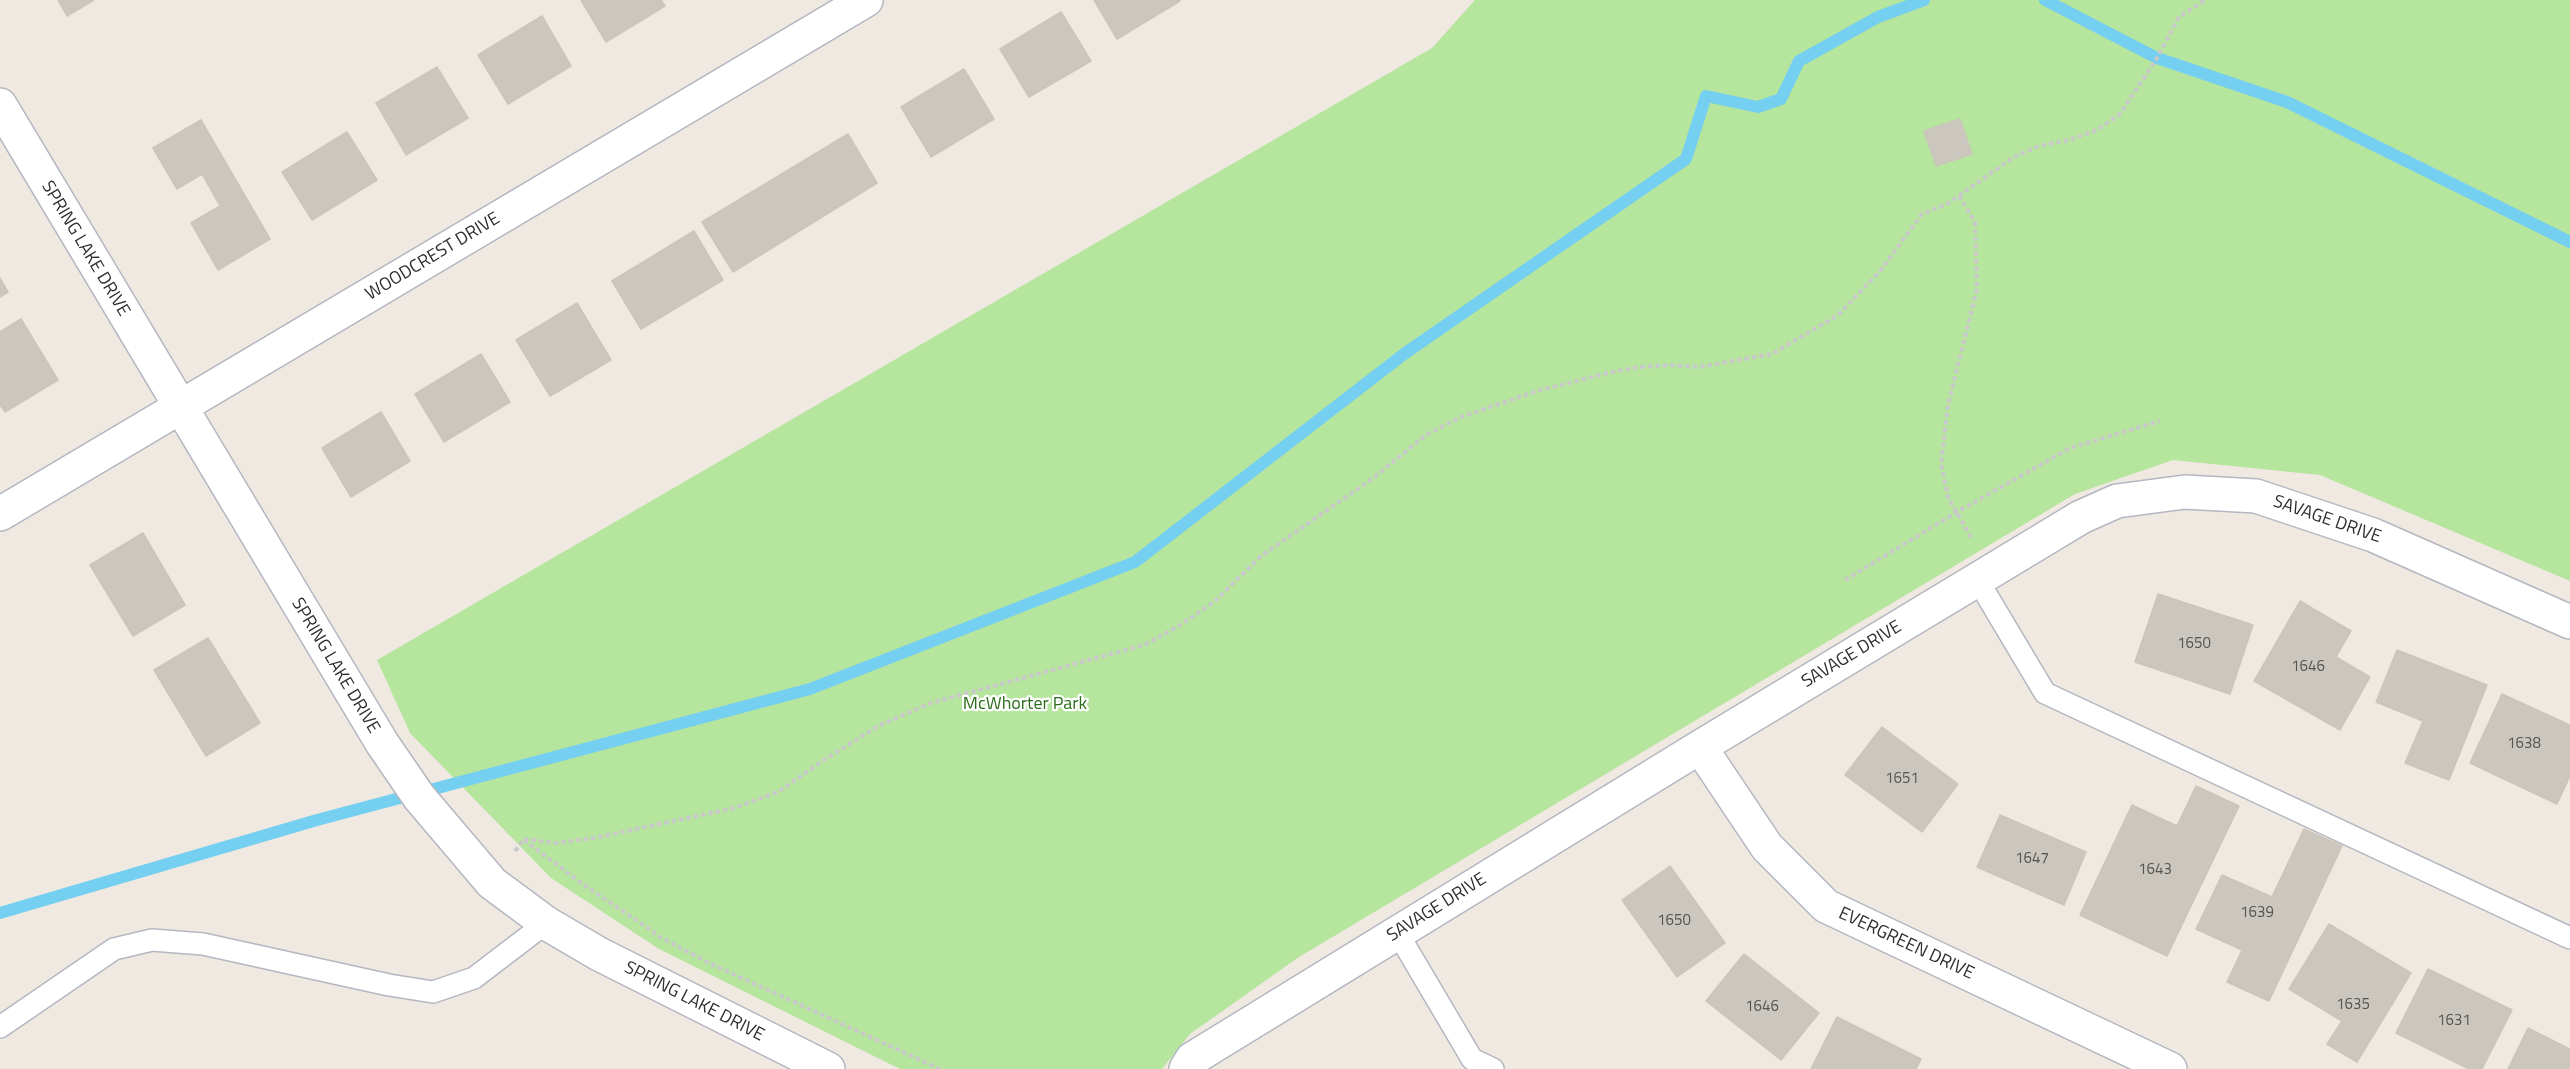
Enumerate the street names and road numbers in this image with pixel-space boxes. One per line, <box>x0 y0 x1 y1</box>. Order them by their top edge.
street label: SPRING LAKE DRIVE <box>36 177 134 321</box>
street label: WOODCREST DRIVE <box>362 208 504 306</box>
street label: SAVAGE DRIVE <box>2270 491 2384 549</box>
street label: SPRING LAKE DRIVE <box>286 594 384 738</box>
street label: SAVAGE DRIVE <box>1798 617 1906 693</box>
street label: SAVAGE DRIVE <box>1383 869 1491 947</box>
street label: EVERGREEN DRIVE <box>1835 903 1977 985</box>
street label: SPRING LAKE DRIVE <box>620 957 768 1047</box>

